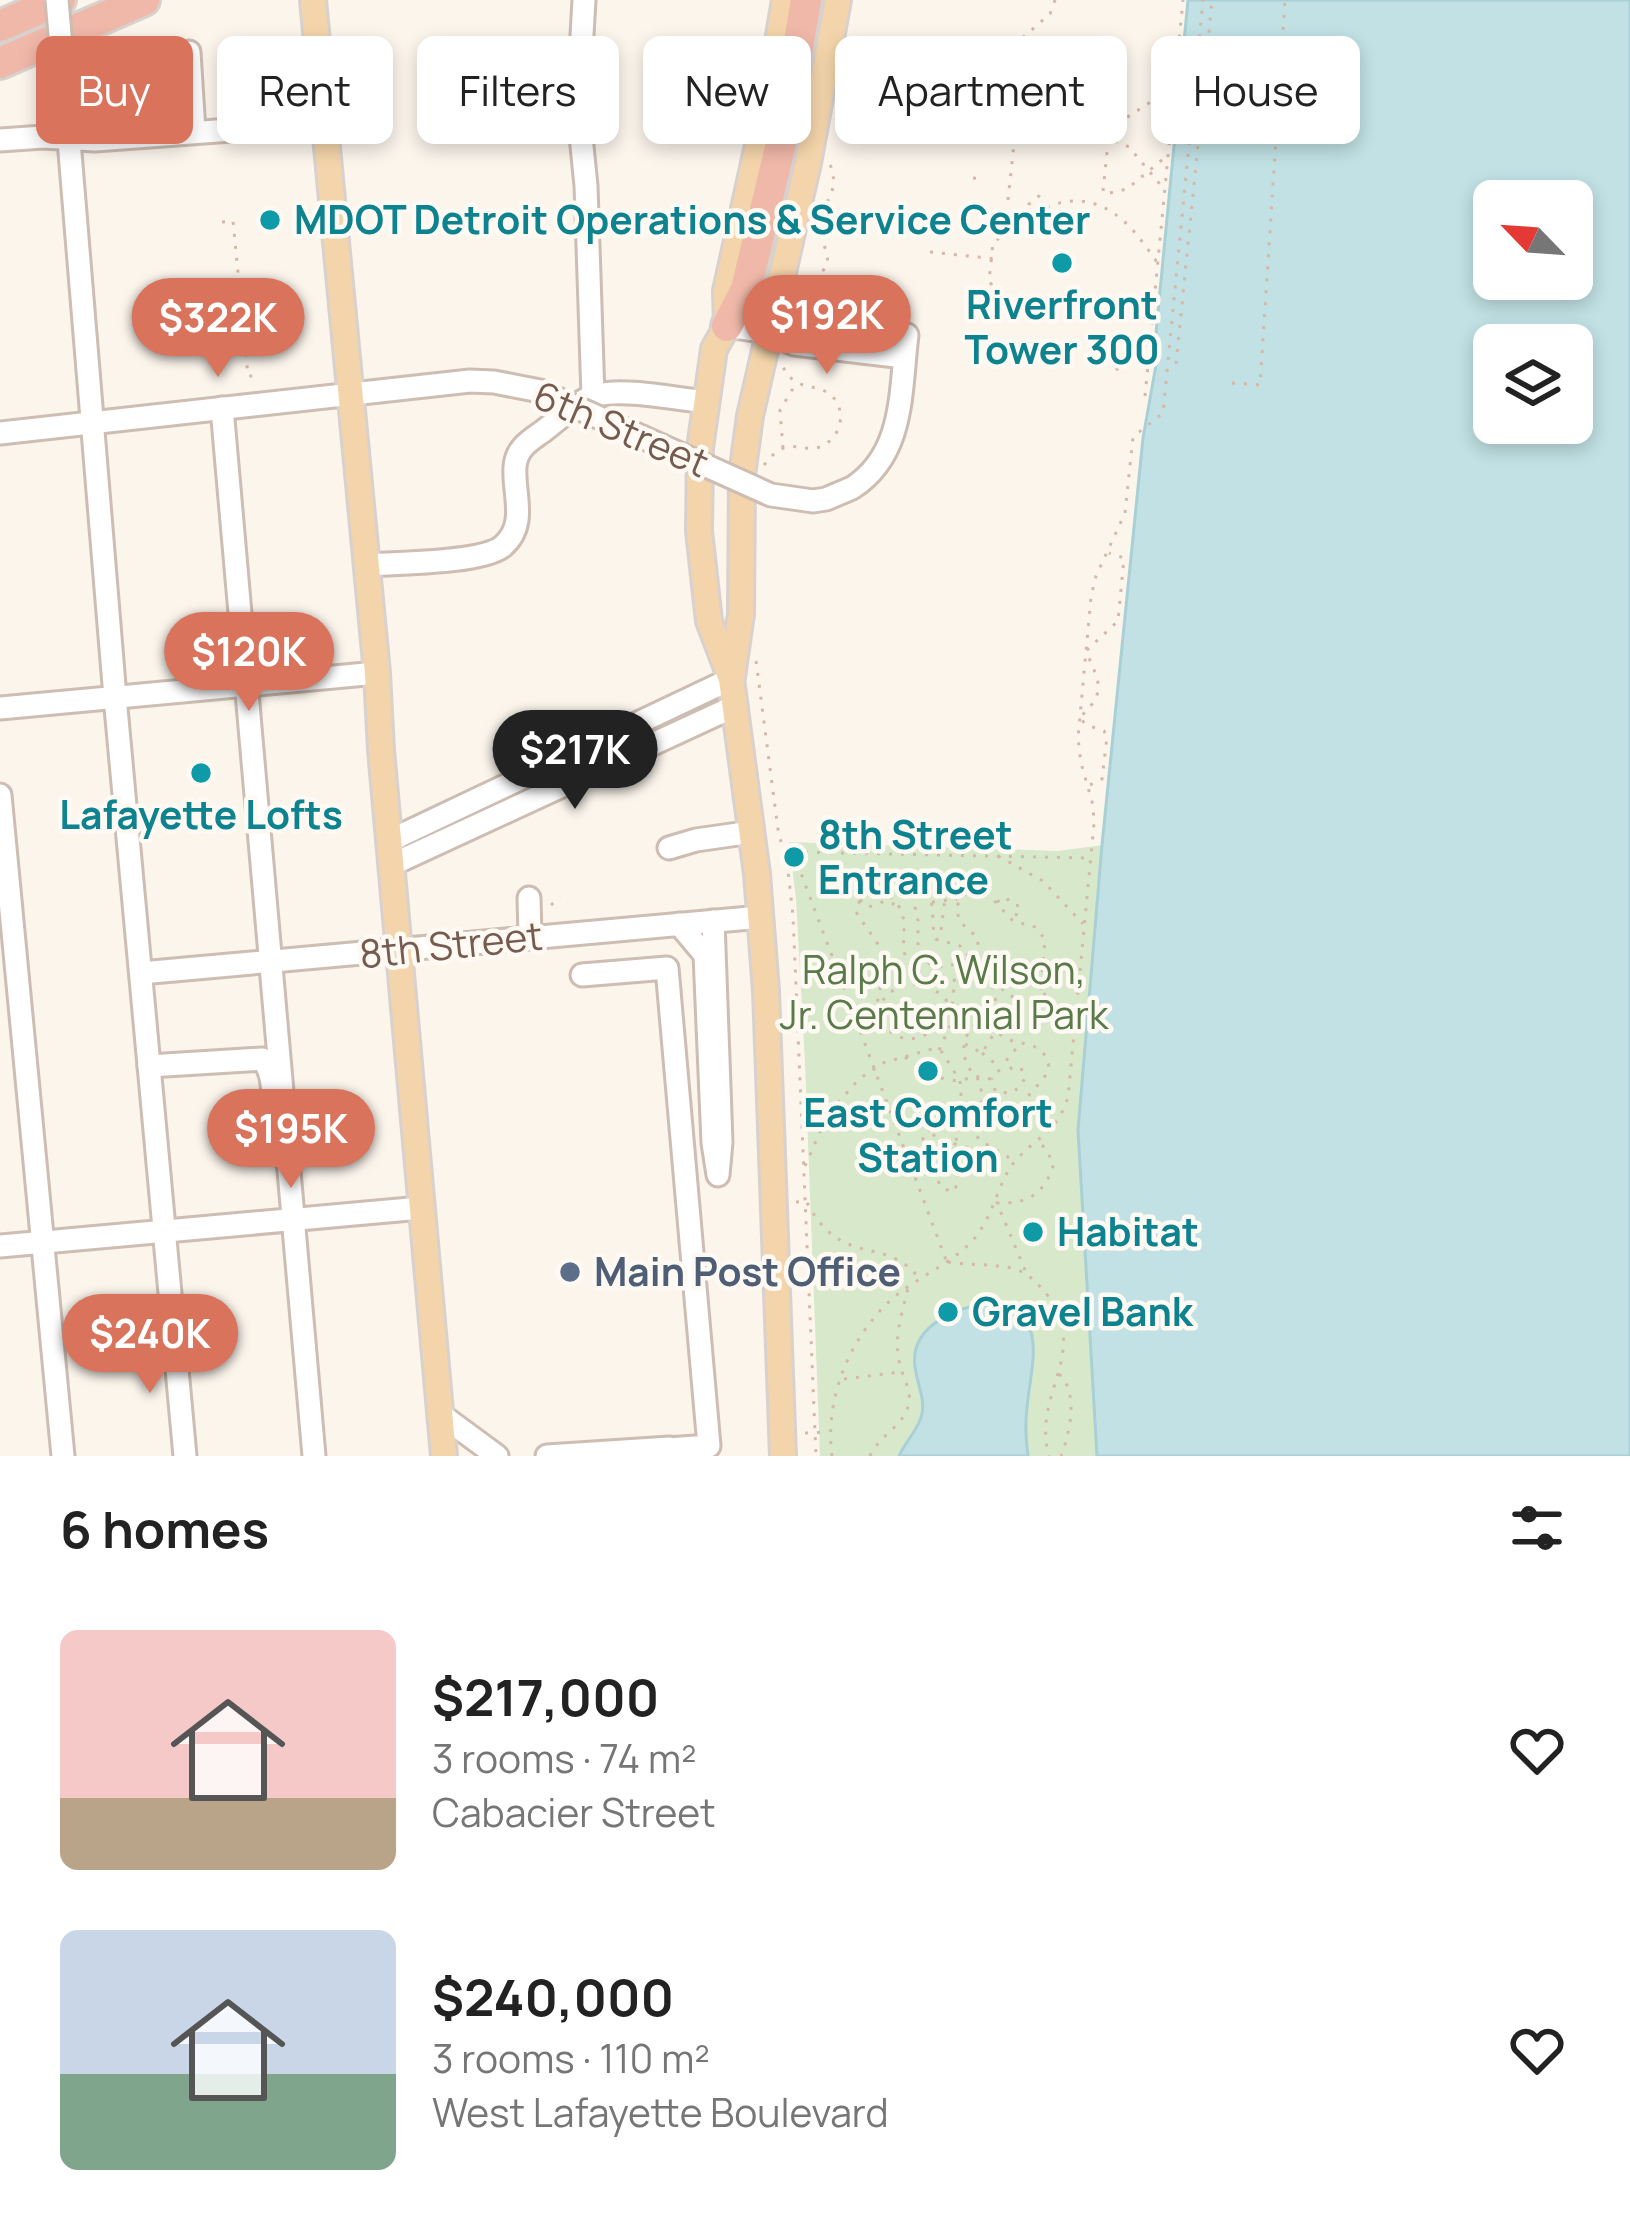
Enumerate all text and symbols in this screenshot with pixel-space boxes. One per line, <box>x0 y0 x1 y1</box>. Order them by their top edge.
chip: Buy <box>36 36 193 144</box>
chip: Rent <box>217 36 393 144</box>
chip: Filters <box>417 36 619 144</box>
chip: New <box>643 36 811 144</box>
chip: Apartment <box>835 36 1127 144</box>
chip: House <box>1151 36 1360 144</box>
north arrow <box>1473 180 1593 300</box>
map controls <box>1473 180 1593 444</box>
place label: MDOT Detroit Operations & Service Center <box>294 192 1091 246</box>
marker: MDOT Detroit Operations & Service Center <box>257 207 283 233</box>
marker: Riverfront Tower 300 <box>1049 250 1075 276</box>
pin: $192K <box>743 275 911 377</box>
place label: Riverfront Tower 300 <box>964 277 1160 376</box>
pin: $322K <box>134 278 302 380</box>
text: $192K <box>770 287 884 341</box>
text: $322K <box>159 290 277 344</box>
button: layers <box>1473 324 1593 444</box>
street label: 6th Street <box>526 367 717 489</box>
pin: $120K <box>165 612 333 714</box>
text: $120K <box>191 624 307 678</box>
pin: $217K <box>491 710 659 812</box>
text: $217K <box>520 722 630 776</box>
marker: Lafayette Lofts <box>188 760 214 786</box>
place label: Lafayette Lofts <box>59 787 343 841</box>
place label: 8th Street Entrance <box>818 807 1013 906</box>
marker: 8th Street Entrance <box>781 844 807 870</box>
street label: 8th Street <box>357 908 545 980</box>
park label: Ralph C. Wilson, Jr. Centennial Park <box>780 942 1110 1041</box>
marker: East Comfort Station <box>915 1058 941 1084</box>
place label: East Comfort Station <box>803 1085 1053 1184</box>
pin: $195K <box>207 1089 375 1191</box>
text: $195K <box>234 1101 348 1155</box>
place label: Habitat <box>1057 1204 1199 1258</box>
marker: Habitat <box>1020 1219 1046 1245</box>
place label: Main Post Office <box>594 1244 901 1298</box>
marker: Main Post Office <box>557 1259 583 1285</box>
place label: Gravel Bank <box>972 1284 1194 1338</box>
pin: $240K <box>66 1294 234 1396</box>
marker: Gravel Bank <box>935 1299 961 1325</box>
text: $240K <box>89 1306 211 1360</box>
text: 6 homes <box>60 1494 269 1563</box>
icon: filters <box>1504 1495 1570 1561</box>
text: $217,000 <box>432 1662 659 1731</box>
icon: home <box>156 1678 300 1822</box>
icon: heart <box>1504 1717 1570 1783</box>
text: 3 rooms · 74 m² <box>432 1731 697 1785</box>
text: Cabacier Street <box>432 1785 716 1839</box>
text: $240,000 <box>432 1962 674 2031</box>
icon: home <box>156 1978 300 2122</box>
icon: heart <box>1504 2017 1570 2083</box>
text: 3 rooms · 110 m² <box>432 2031 710 2085</box>
text: West Lafayette Boulevard <box>432 2085 889 2139</box>

